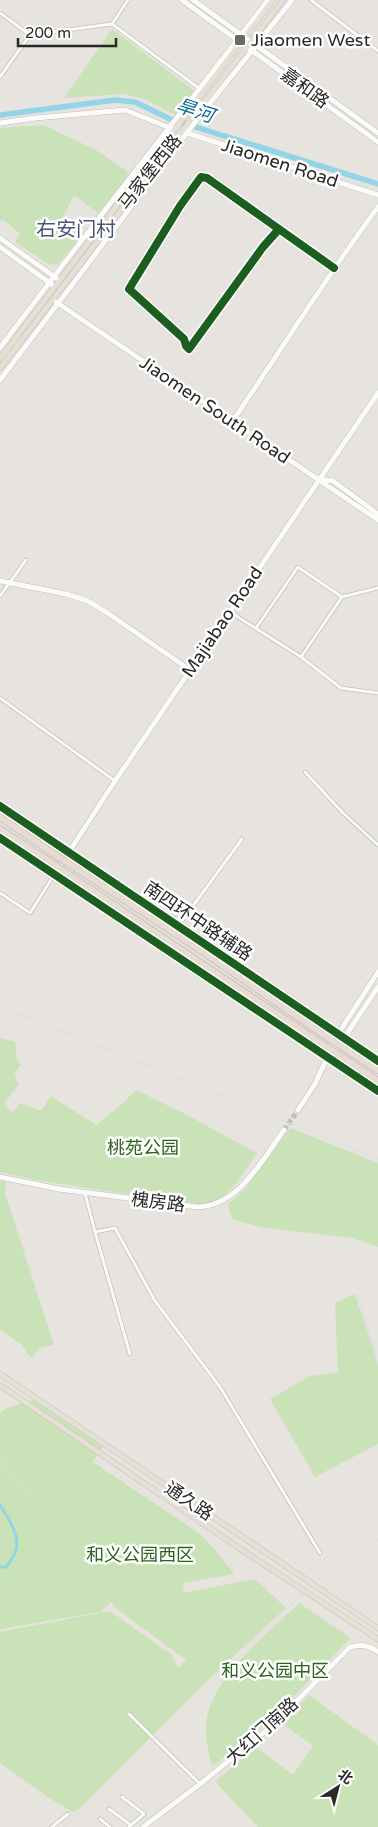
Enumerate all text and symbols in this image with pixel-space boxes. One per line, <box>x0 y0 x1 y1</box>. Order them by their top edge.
scale bar <box>18 15 115 47</box>
text: 200 m <box>25 24 71 42</box>
place label: Jiaomen West <box>251 29 370 51</box>
marker: Jiaomen West <box>233 33 247 47</box>
street label: 嘉和路 <box>277 63 333 113</box>
water label: 旱河 <box>174 95 220 129</box>
street label: 马家堡西路 <box>114 130 186 214</box>
street label: Jiaomen Road <box>219 134 341 192</box>
district label: 右安门村 <box>36 218 116 242</box>
street label: Jiaomen South Road <box>135 351 295 469</box>
street label: Majiabao Road <box>177 562 267 682</box>
street label: 南四环中路辅路 <box>140 877 256 965</box>
park label: 桃苑公园 <box>107 1137 179 1159</box>
street label: 槐房路 <box>130 1188 186 1216</box>
street label: 通久路 <box>160 1477 218 1525</box>
park label: 和义公园西区 <box>86 1544 194 1566</box>
park label: 和义公园中区 <box>221 1660 329 1682</box>
street label: 大红门南路 <box>221 1693 303 1769</box>
north arrow <box>313 1762 363 1812</box>
text: 北 <box>335 1766 356 1788</box>

